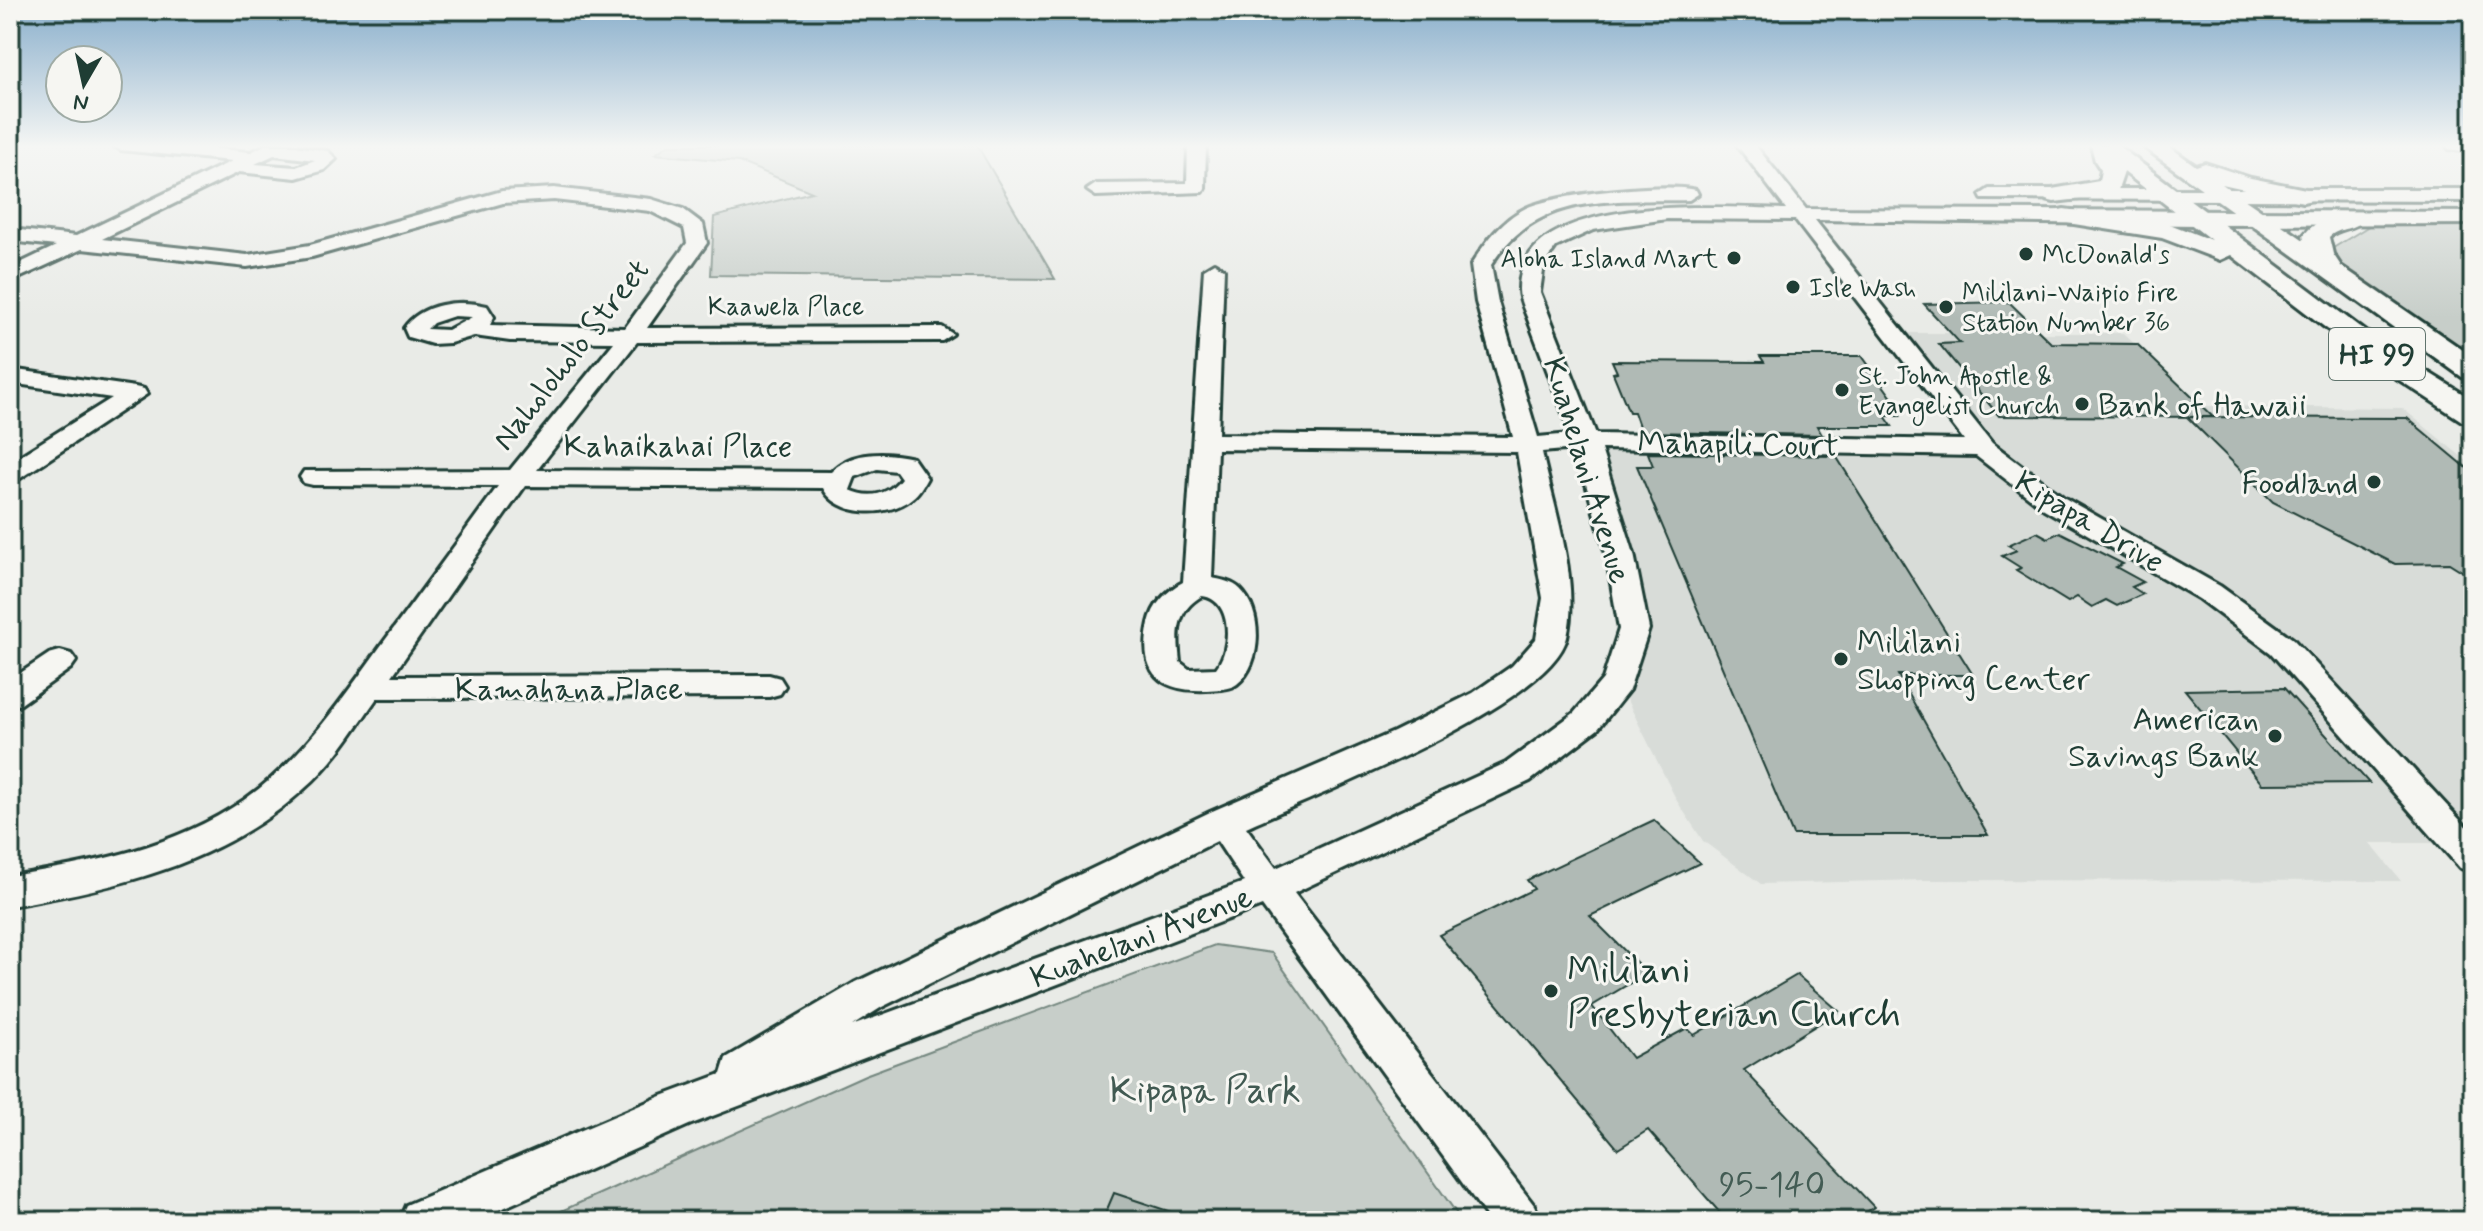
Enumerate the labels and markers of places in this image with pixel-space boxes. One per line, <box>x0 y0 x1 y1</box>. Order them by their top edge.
place label: McDonald's <box>2042 239 2170 273</box>
place label: Aloha Island Mart <box>1501 243 1718 277</box>
marker: McDonald's <box>2017 245 2035 263</box>
marker: Aloha Island Mart <box>1725 249 1743 267</box>
place label: Isle Wash <box>1809 272 1916 306</box>
place label: Mililani-Waipio Fire Station Number 36 <box>1962 277 2178 341</box>
marker: Isle Wash <box>1784 278 1802 296</box>
marker: Mililani-Waipio Fire Station Number 36 <box>1937 298 1955 316</box>
place label: St. John Apostle & Evangelist Church <box>1858 360 2060 426</box>
marker: St. John Apostle & Evangelist Church <box>1833 381 1851 399</box>
place label: Bank of Hawaii <box>2098 385 2306 427</box>
marker: Bank of Hawaii <box>2073 395 2091 413</box>
place label: Foodland <box>2241 463 2358 505</box>
marker: Foodland <box>2365 473 2383 491</box>
place label: Mililani Shopping Center <box>1857 622 2090 701</box>
marker: Mililani Shopping Center <box>1832 650 1850 668</box>
place label: American Savings Bank <box>2068 699 2259 778</box>
marker: American Savings Bank <box>2266 727 2284 745</box>
place label: Mililani Presbyterian Church <box>1567 947 1901 1040</box>
marker: Mililani Presbyterian Church <box>1542 982 1560 1000</box>

